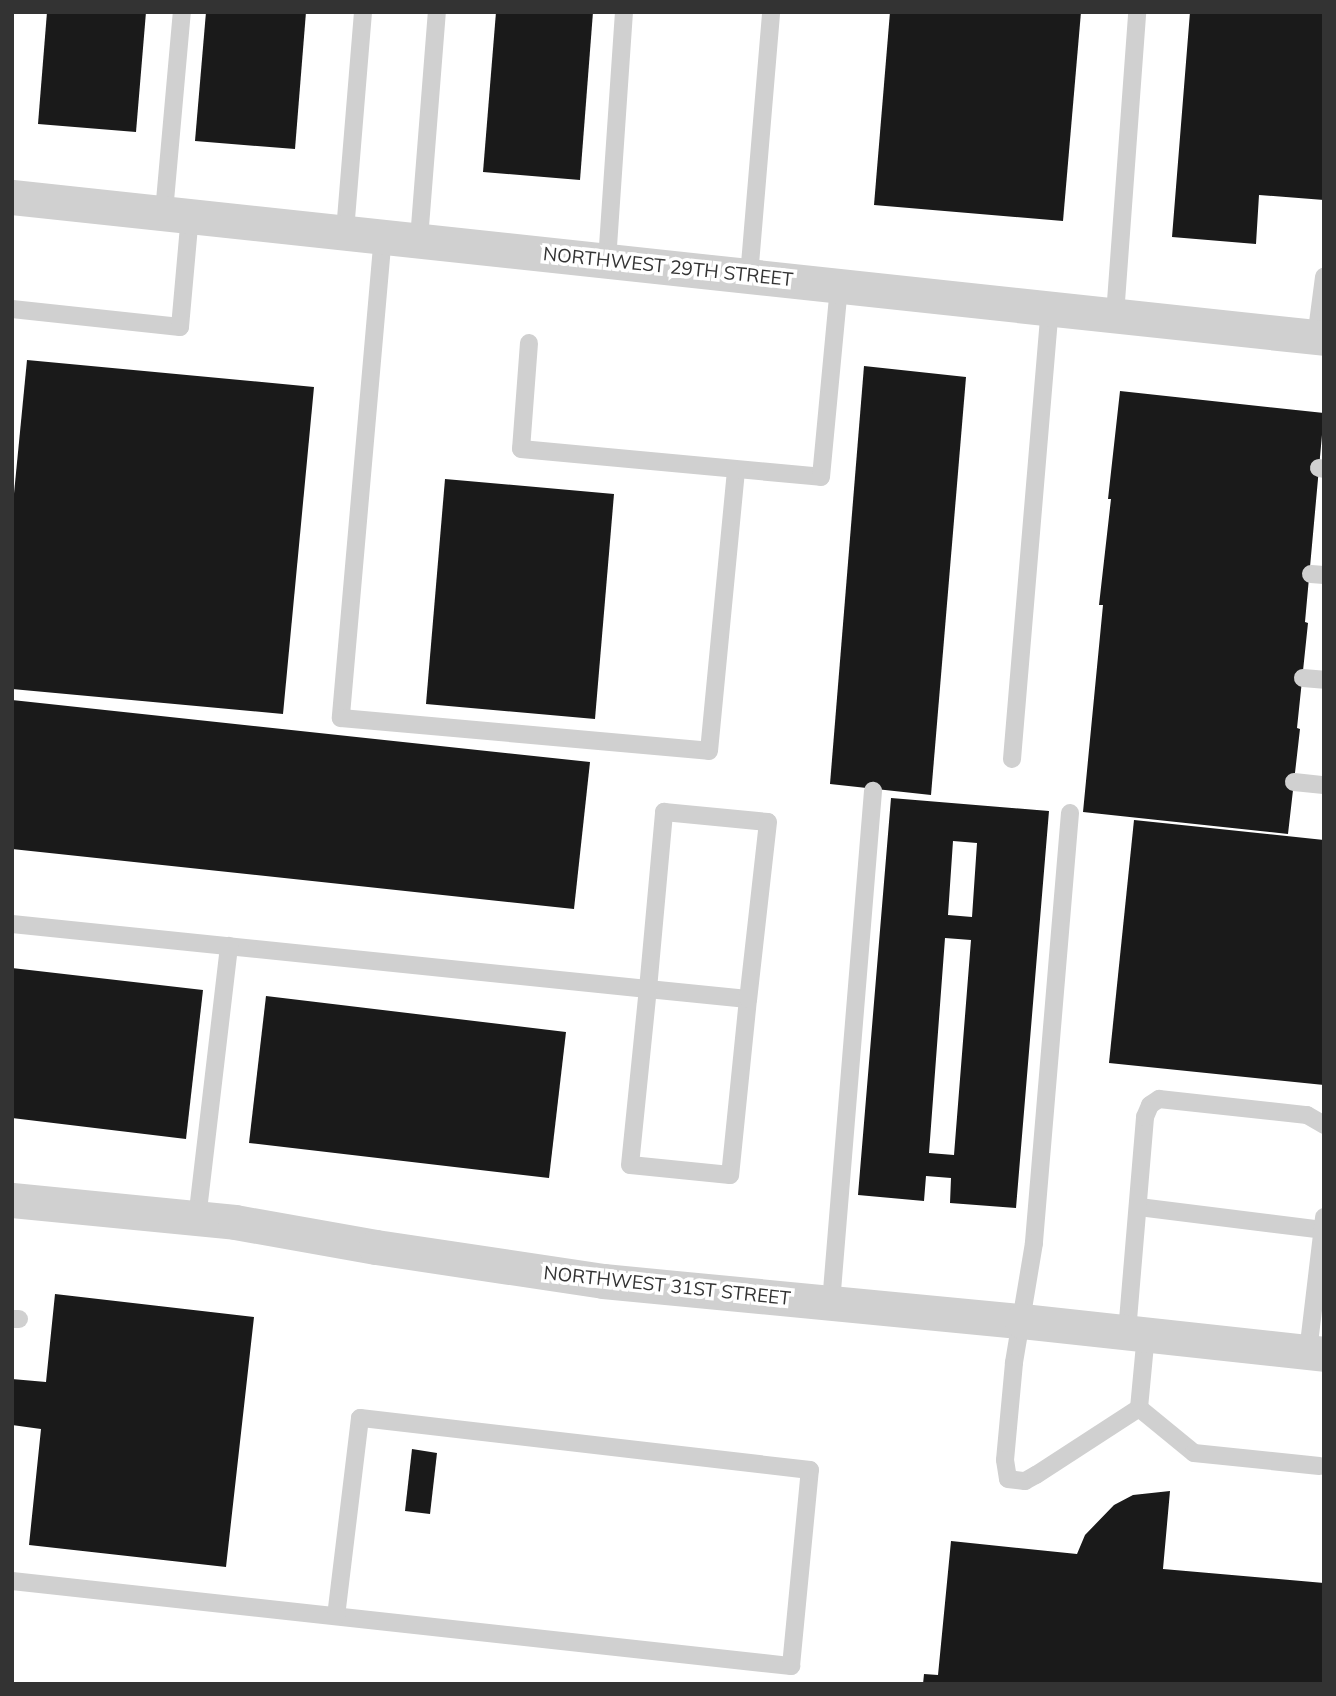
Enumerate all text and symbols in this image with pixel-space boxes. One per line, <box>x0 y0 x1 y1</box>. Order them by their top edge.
street label: NORTHWEST 29TH STREET <box>542 243 794 291</box>
street label: NORTHWEST 31ST STREET <box>542 1262 792 1310</box>

